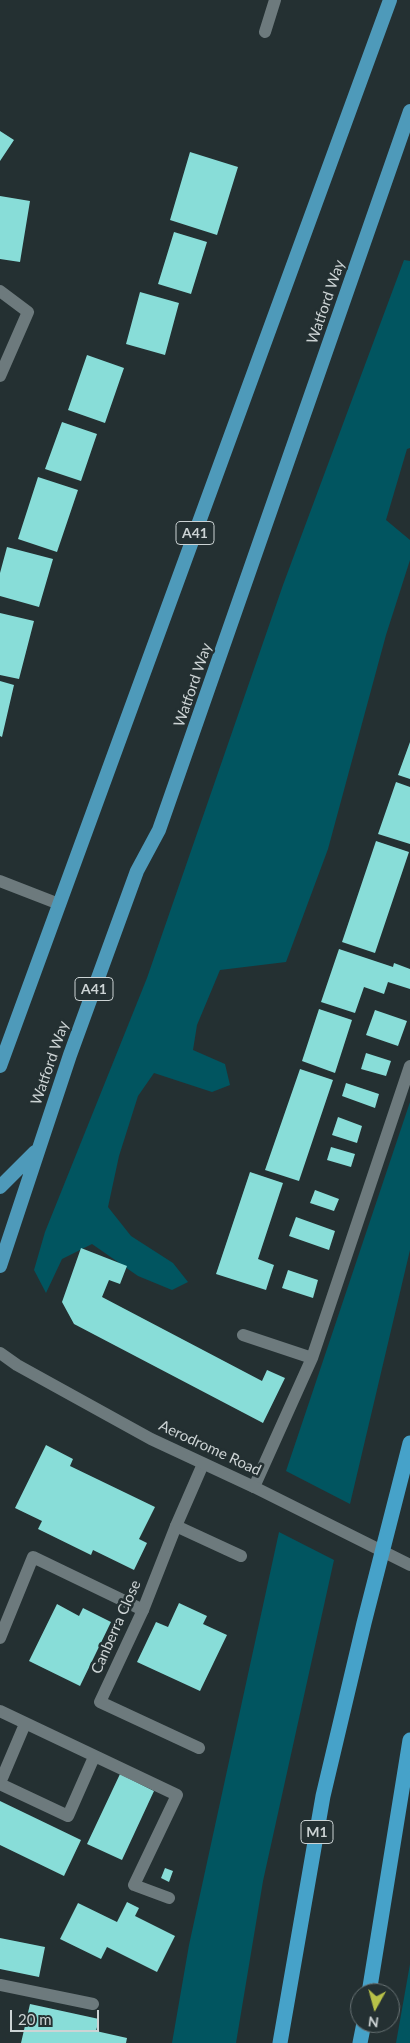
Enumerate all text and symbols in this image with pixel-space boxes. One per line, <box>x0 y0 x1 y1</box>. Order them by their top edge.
street label: Watford Way <box>303 258 349 346</box>
road number: A41 <box>176 522 214 544</box>
street label: Watford Way <box>170 641 216 729</box>
road number: A41 <box>75 978 113 1001</box>
street label: Watford Way <box>27 1019 73 1107</box>
street label: Aerodrome Road <box>156 1416 264 1480</box>
street label: Canberra Close <box>87 1577 145 1677</box>
road number: M1 <box>301 1820 333 1844</box>
north arrow <box>350 1983 400 2033</box>
scale bar <box>12 2000 101 2032</box>
text: 20 m <box>18 2010 52 2028</box>
text: N <box>367 2013 380 2031</box>

